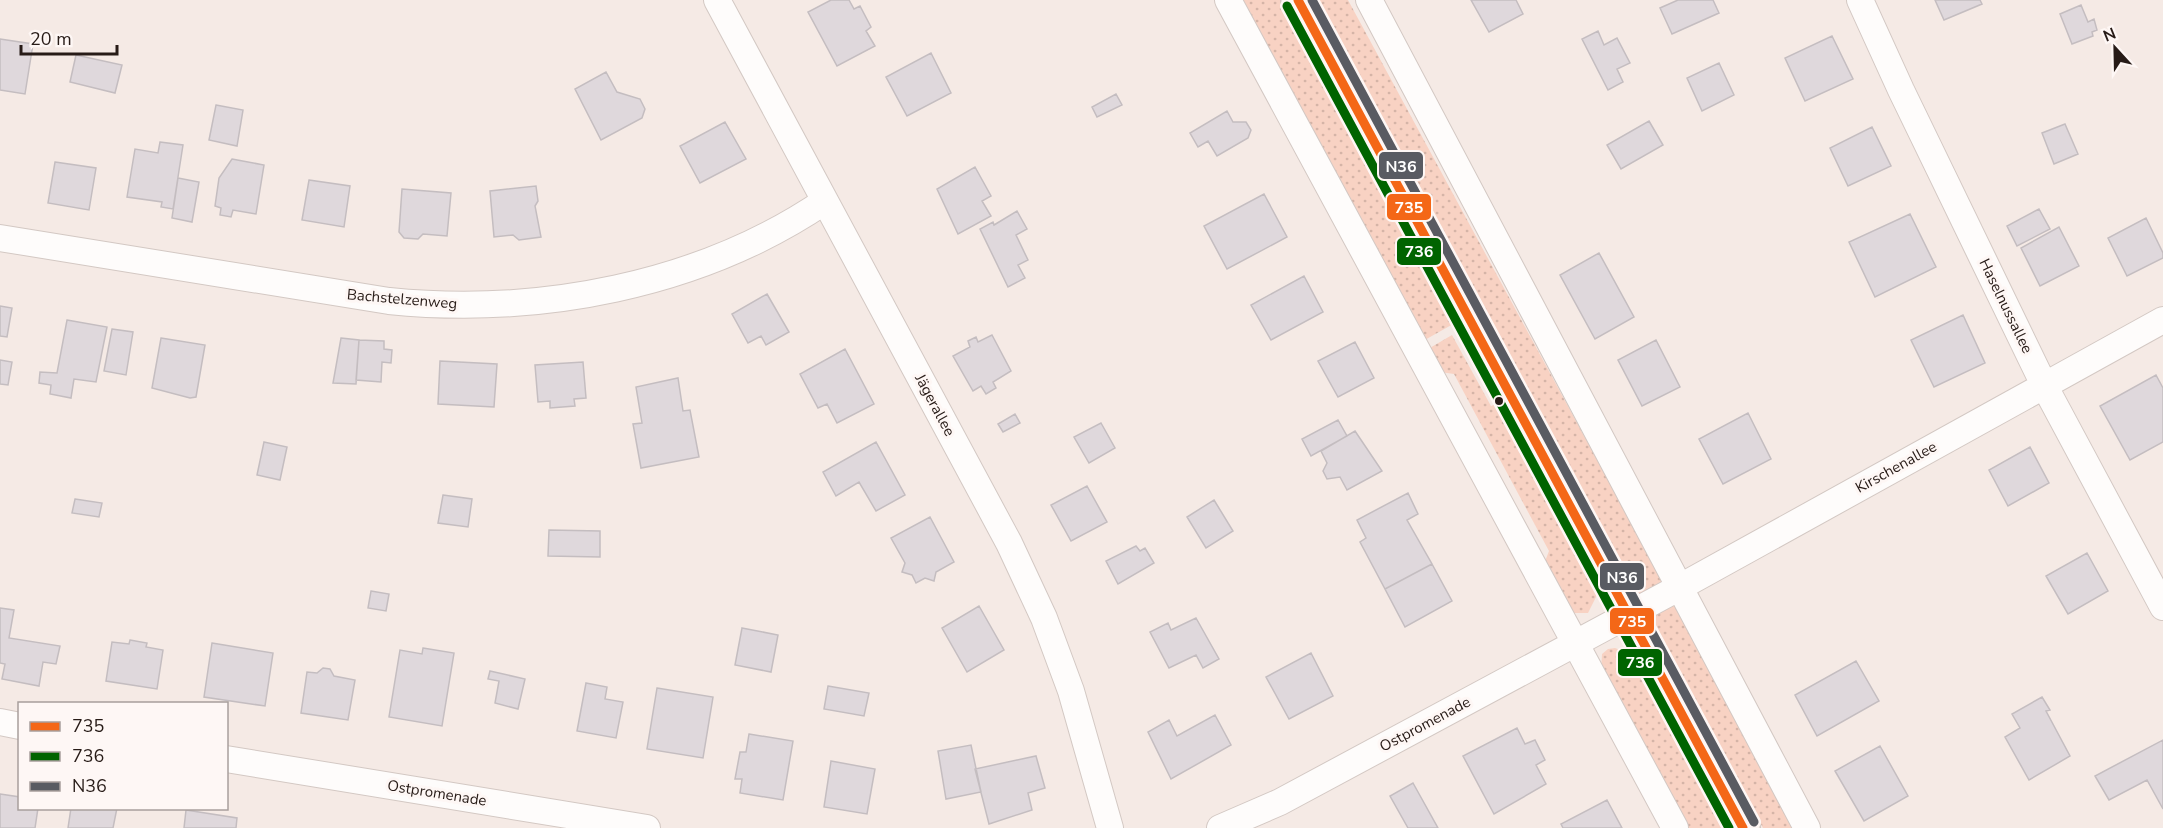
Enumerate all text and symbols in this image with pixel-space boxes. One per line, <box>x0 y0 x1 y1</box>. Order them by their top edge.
scale bar <box>21 18 117 56</box>
north arrow <box>2085 18 2145 78</box>
text: N <box>2100 23 2119 47</box>
text: 20 m <box>30 27 72 51</box>
line badge: N36 <box>1378 151 1424 180</box>
text: N36 <box>1385 156 1417 178</box>
line badge: 735 <box>1386 193 1432 221</box>
text: 735 <box>1395 197 1423 219</box>
line badge: 736 <box>1396 237 1442 266</box>
text: 736 <box>1405 241 1433 263</box>
street label: Haselnussallee <box>1974 255 2038 357</box>
street label: Bachstelzenweg <box>346 284 458 314</box>
street label: Jägerallee <box>910 370 960 440</box>
unlabelled marker <box>1493 395 1505 407</box>
street label: Kirschenallee <box>1852 436 1940 498</box>
line badge: N36 <box>1599 562 1645 591</box>
text: N36 <box>1606 567 1638 589</box>
line badge: 735 <box>1609 607 1655 635</box>
text: 735 <box>1618 611 1646 633</box>
line badge: 736 <box>1617 648 1663 677</box>
text: 736 <box>1626 652 1654 674</box>
street label: Ostpromenade <box>1376 692 1474 756</box>
legend <box>18 702 228 810</box>
text: 735 <box>72 714 104 738</box>
text: 736 <box>72 744 104 768</box>
text: N36 <box>72 774 107 798</box>
street label: Ostpromenade <box>386 775 488 811</box>

